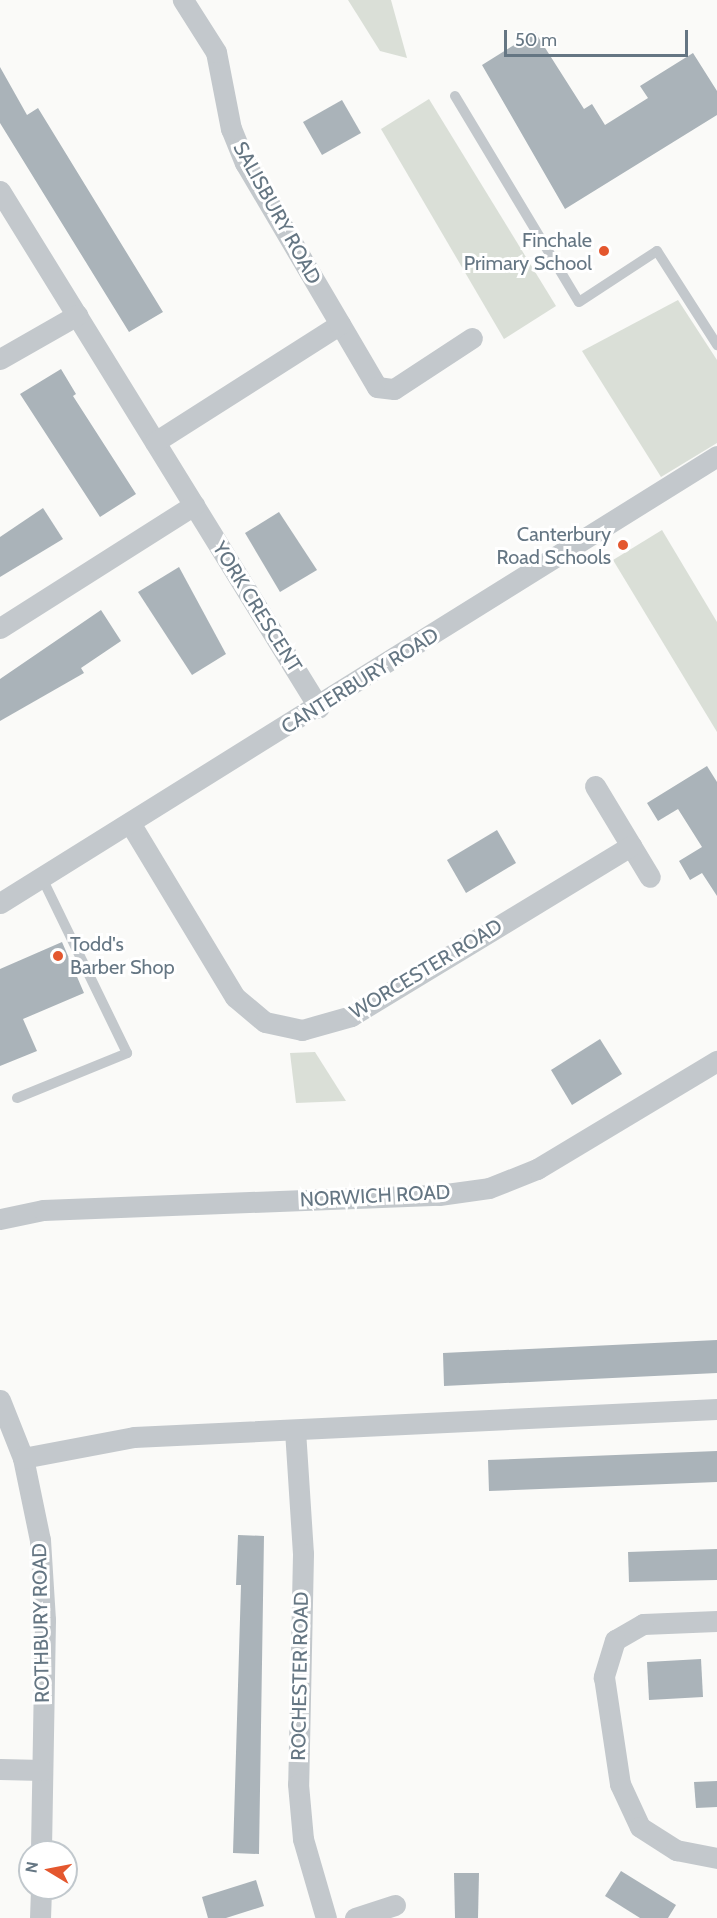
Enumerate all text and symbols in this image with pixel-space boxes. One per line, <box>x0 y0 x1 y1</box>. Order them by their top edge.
scale bar <box>507 18 692 56</box>
text: 50 m <box>515 29 557 51</box>
street label: SALISBURY ROAD <box>228 138 326 288</box>
place label: Finchale Primary School <box>464 228 592 275</box>
marker: Finchale Primary School <box>597 244 611 258</box>
place label: Canterbury Road Schools <box>497 522 611 569</box>
street label: YORK CRESCENT <box>207 537 307 677</box>
marker: Canterbury Road Schools <box>616 538 630 552</box>
street label: CANTERBURY ROAD <box>277 623 443 739</box>
street label: WORCESTER ROAD <box>345 914 507 1024</box>
place label: Todd's Barber Shop <box>70 933 175 980</box>
marker: Todd's Barber Shop <box>51 949 65 963</box>
street label: NORWICH ROAD <box>299 1180 451 1212</box>
street label: ROTHBURY ROAD <box>28 1543 54 1703</box>
street label: ROCHESTER ROAD <box>287 1591 313 1761</box>
north arrow <box>18 1840 78 1900</box>
text: N <box>21 1860 42 1874</box>

